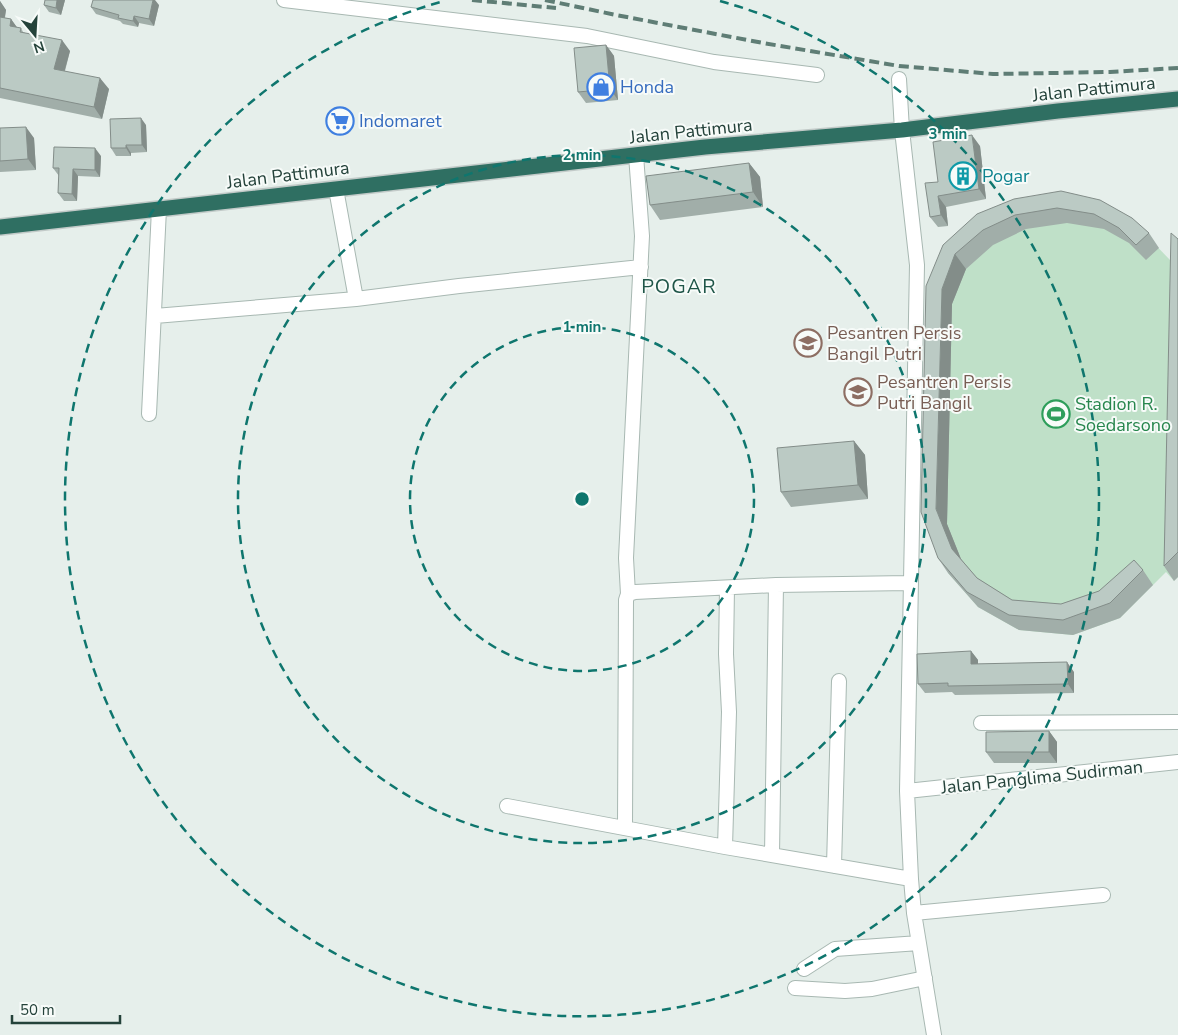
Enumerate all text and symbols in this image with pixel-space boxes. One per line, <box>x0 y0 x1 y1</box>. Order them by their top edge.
north arrow <box>10 10 60 60</box>
text: N <box>31 36 47 58</box>
street label: Jalan Pattimura <box>1030 71 1157 107</box>
shop icon: Honda <box>586 72 616 102</box>
place label: Honda <box>620 75 674 99</box>
supermarket icon: Indomaret <box>325 106 355 136</box>
place label: Indomaret <box>359 109 442 133</box>
street label: Jalan Pattimura <box>627 113 754 149</box>
text: 3 min <box>929 124 967 144</box>
text: 2 min <box>563 145 601 165</box>
street label: Jalan Pattimura <box>224 156 351 195</box>
building icon: Pogar <box>948 161 978 191</box>
place label: Pogar <box>982 164 1030 188</box>
district label: POGAR <box>641 273 717 300</box>
text: 1 min <box>563 317 601 337</box>
place label: Pesantren Persis Bangil Putri <box>827 321 961 366</box>
school or university icon: Pesantren Persis Bangil Putri <box>793 328 823 358</box>
place label: Pesantren Persis Putri Bangil <box>877 370 1011 415</box>
school or university icon: Pesantren Persis Putri Bangil <box>843 377 873 407</box>
place label: Stadion R. Soedarsono <box>1075 392 1171 437</box>
sports icon: Stadion R. Soedarsono <box>1041 399 1071 429</box>
centre of rings <box>573 490 591 508</box>
street label: Jalan Panglima Sudirman <box>939 754 1144 800</box>
scale bar <box>12 992 120 1024</box>
text: 50 m <box>20 1000 55 1020</box>

